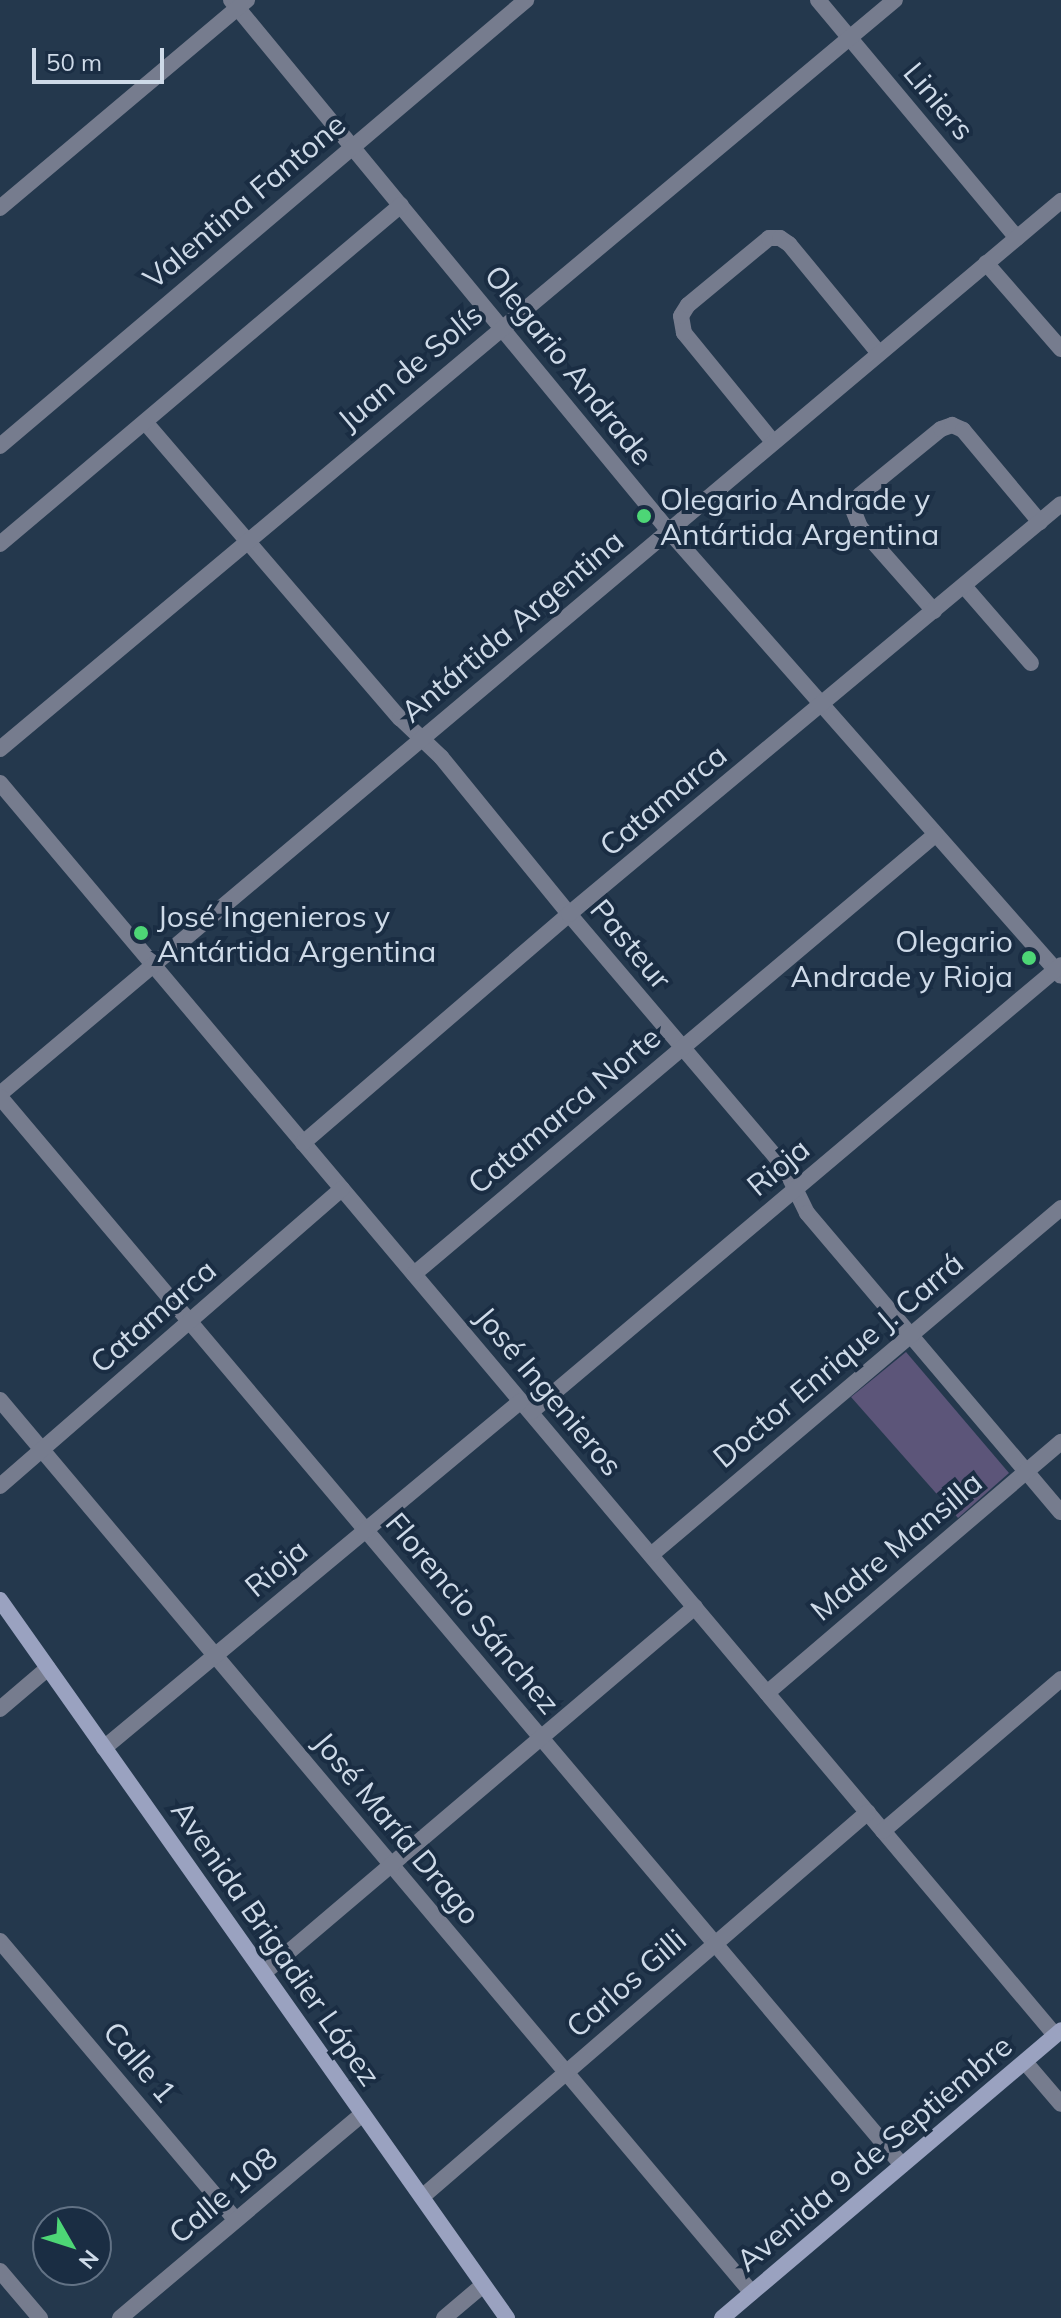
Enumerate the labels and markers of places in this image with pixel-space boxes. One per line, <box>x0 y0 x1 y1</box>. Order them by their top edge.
place label: Olegario Andrade y Antártida Argentina <box>660 481 939 552</box>
marker: Olegario Andrade y Antártida Argentina <box>635 507 653 525</box>
place label: José Ingenieros y Antártida Argentina <box>157 898 436 968</box>
place label: Olegario Andrade y Rioja <box>791 923 1013 994</box>
marker: José Ingenieros y Antártida Argentina <box>132 924 150 942</box>
marker: Olegario Andrade y Rioja <box>1020 949 1038 967</box>

